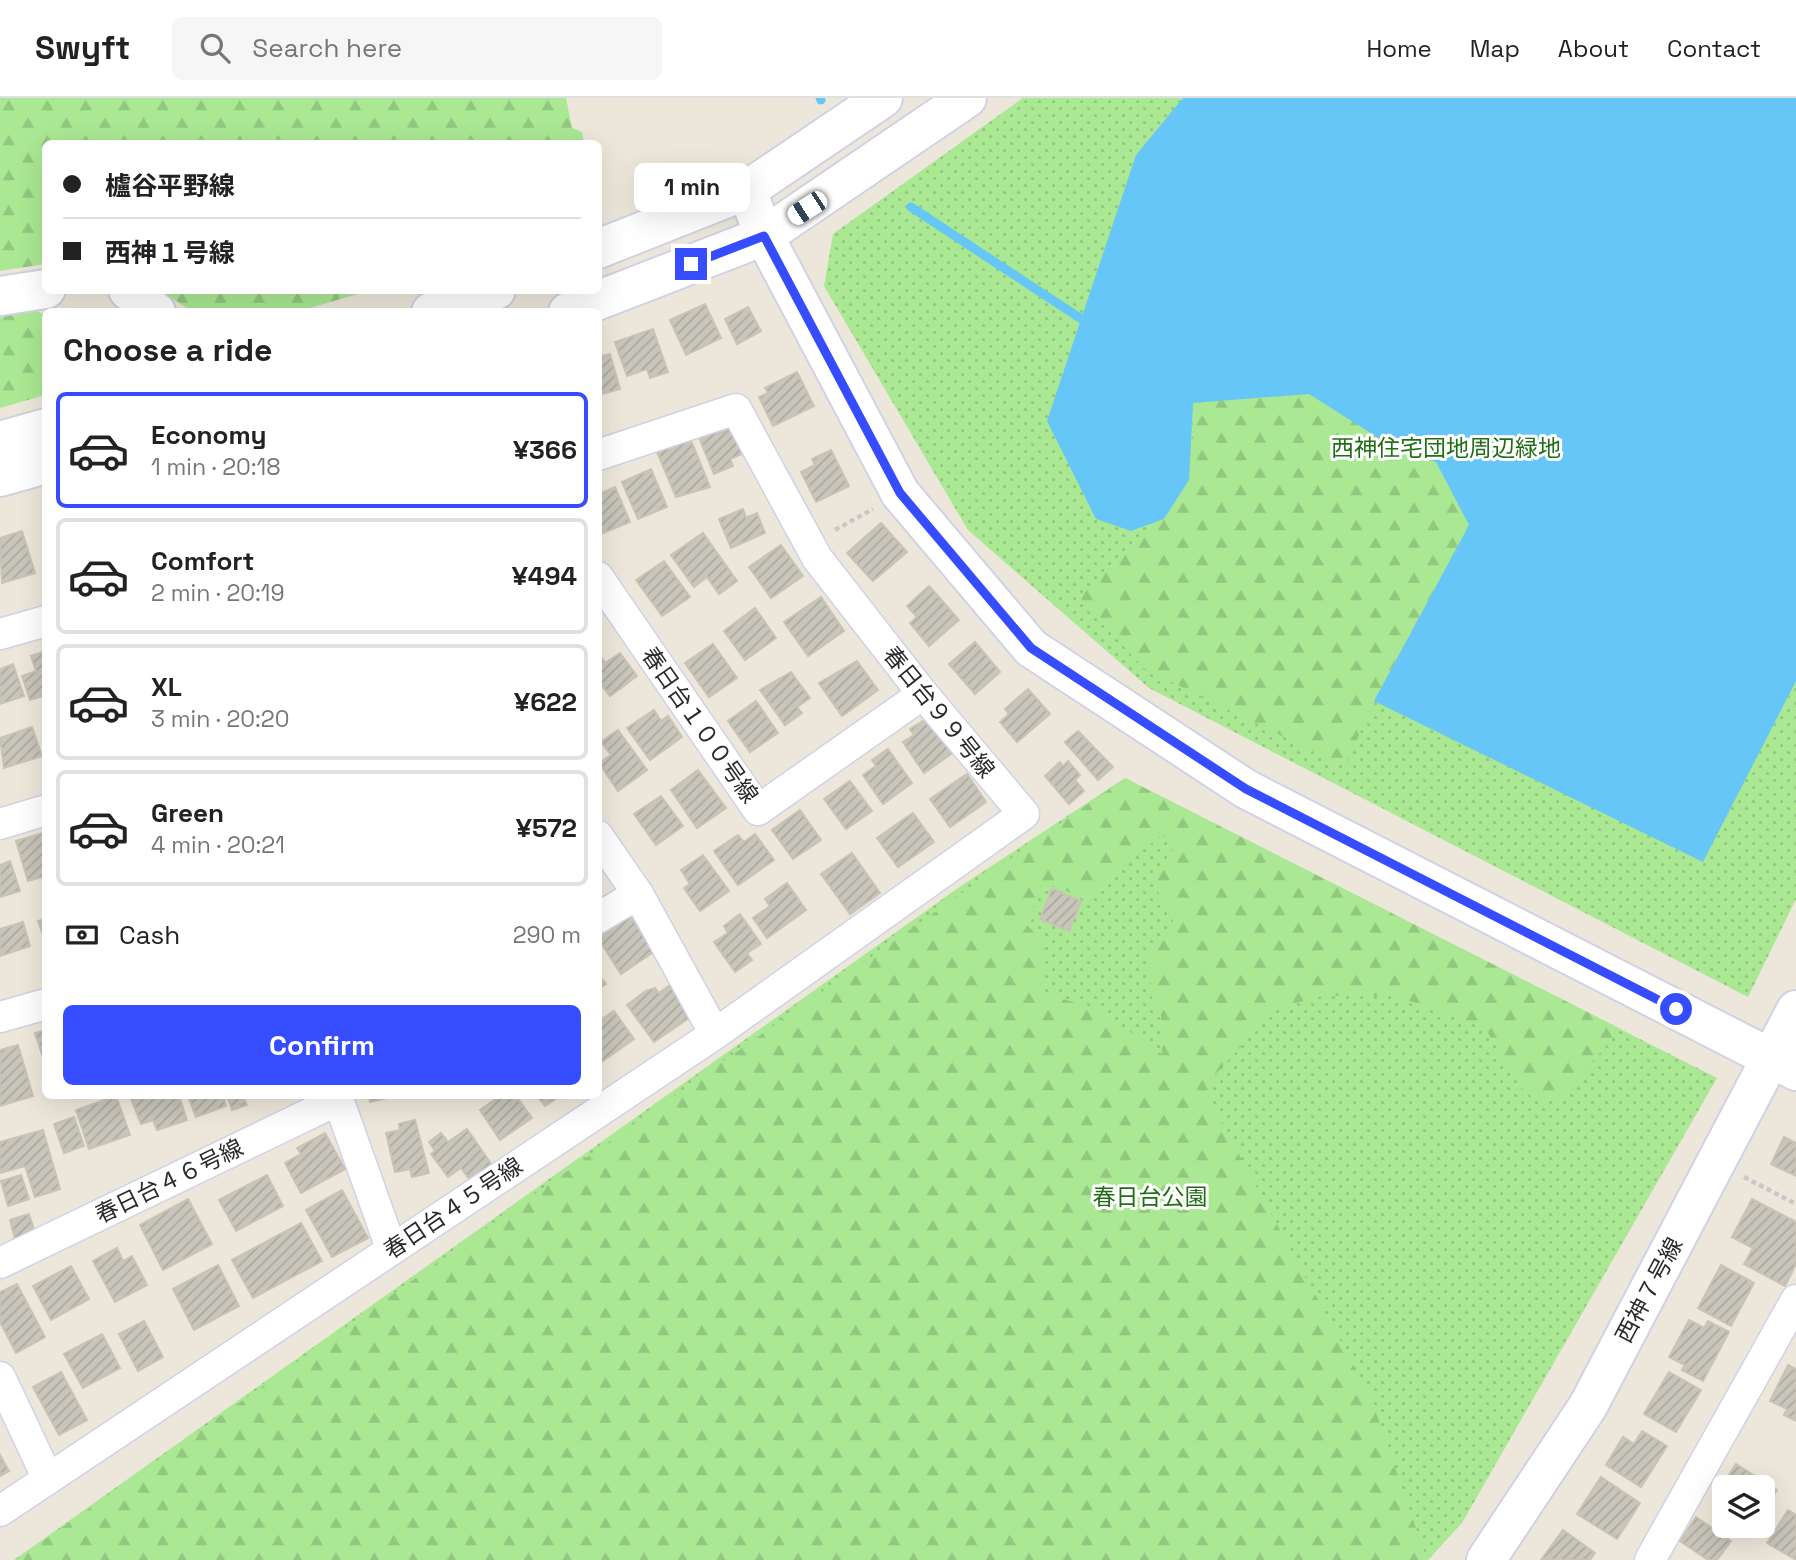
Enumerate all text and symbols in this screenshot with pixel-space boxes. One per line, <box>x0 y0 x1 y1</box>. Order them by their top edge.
search box <box>172 17 662 80</box>
text: Swyft <box>35 27 130 69</box>
icon: search <box>196 29 234 67</box>
text: Search here <box>252 31 402 65</box>
text: Home <box>1366 33 1432 64</box>
text: Map <box>1470 33 1520 64</box>
text: About <box>1558 33 1629 64</box>
text: Contact <box>1667 33 1761 64</box>
callout: 1 min <box>633 162 749 212</box>
text: 櫨谷平野線 <box>105 169 235 203</box>
text: 1 min <box>664 172 720 202</box>
car <box>784 188 831 228</box>
text: 西神１号線 <box>105 236 235 270</box>
route end <box>675 248 707 280</box>
text: Choose a ride <box>63 330 273 370</box>
text: Economy <box>151 418 267 452</box>
icon: car <box>67 419 130 482</box>
text: ¥366 <box>513 433 577 467</box>
park label: 西神住宅団地周辺緑地 <box>1331 433 1561 463</box>
text: 1 min · 20:18 <box>151 452 281 482</box>
text: Comfort <box>151 544 254 578</box>
icon: car <box>67 545 130 608</box>
text: ¥494 <box>512 559 577 593</box>
text: 2 min · 20:19 <box>151 578 285 608</box>
street label: 春日台９９号線 <box>877 640 1001 784</box>
street label: 春日台１００号線 <box>635 641 765 809</box>
text: XL <box>151 670 182 704</box>
icon: car <box>67 671 130 734</box>
text: ¥622 <box>514 685 577 719</box>
text: 3 min · 20:20 <box>151 704 289 734</box>
text: Green <box>151 796 224 830</box>
icon: car <box>67 797 130 860</box>
text: ¥572 <box>516 811 577 845</box>
text: 4 min · 20:21 <box>151 830 285 860</box>
icon: cash <box>63 916 101 954</box>
text: Cash <box>119 918 180 952</box>
text: 290 m <box>513 920 581 950</box>
route start <box>1660 993 1692 1025</box>
button: Confirm <box>63 1005 581 1085</box>
street label: 春日台４６号線 <box>90 1132 248 1230</box>
street label: 春日台４５号線 <box>378 1151 528 1265</box>
park label: 春日台公園 <box>1093 1182 1208 1212</box>
street label: 西神７号線 <box>1609 1232 1689 1348</box>
map controls <box>1712 1475 1775 1538</box>
button: layers <box>1712 1475 1775 1538</box>

